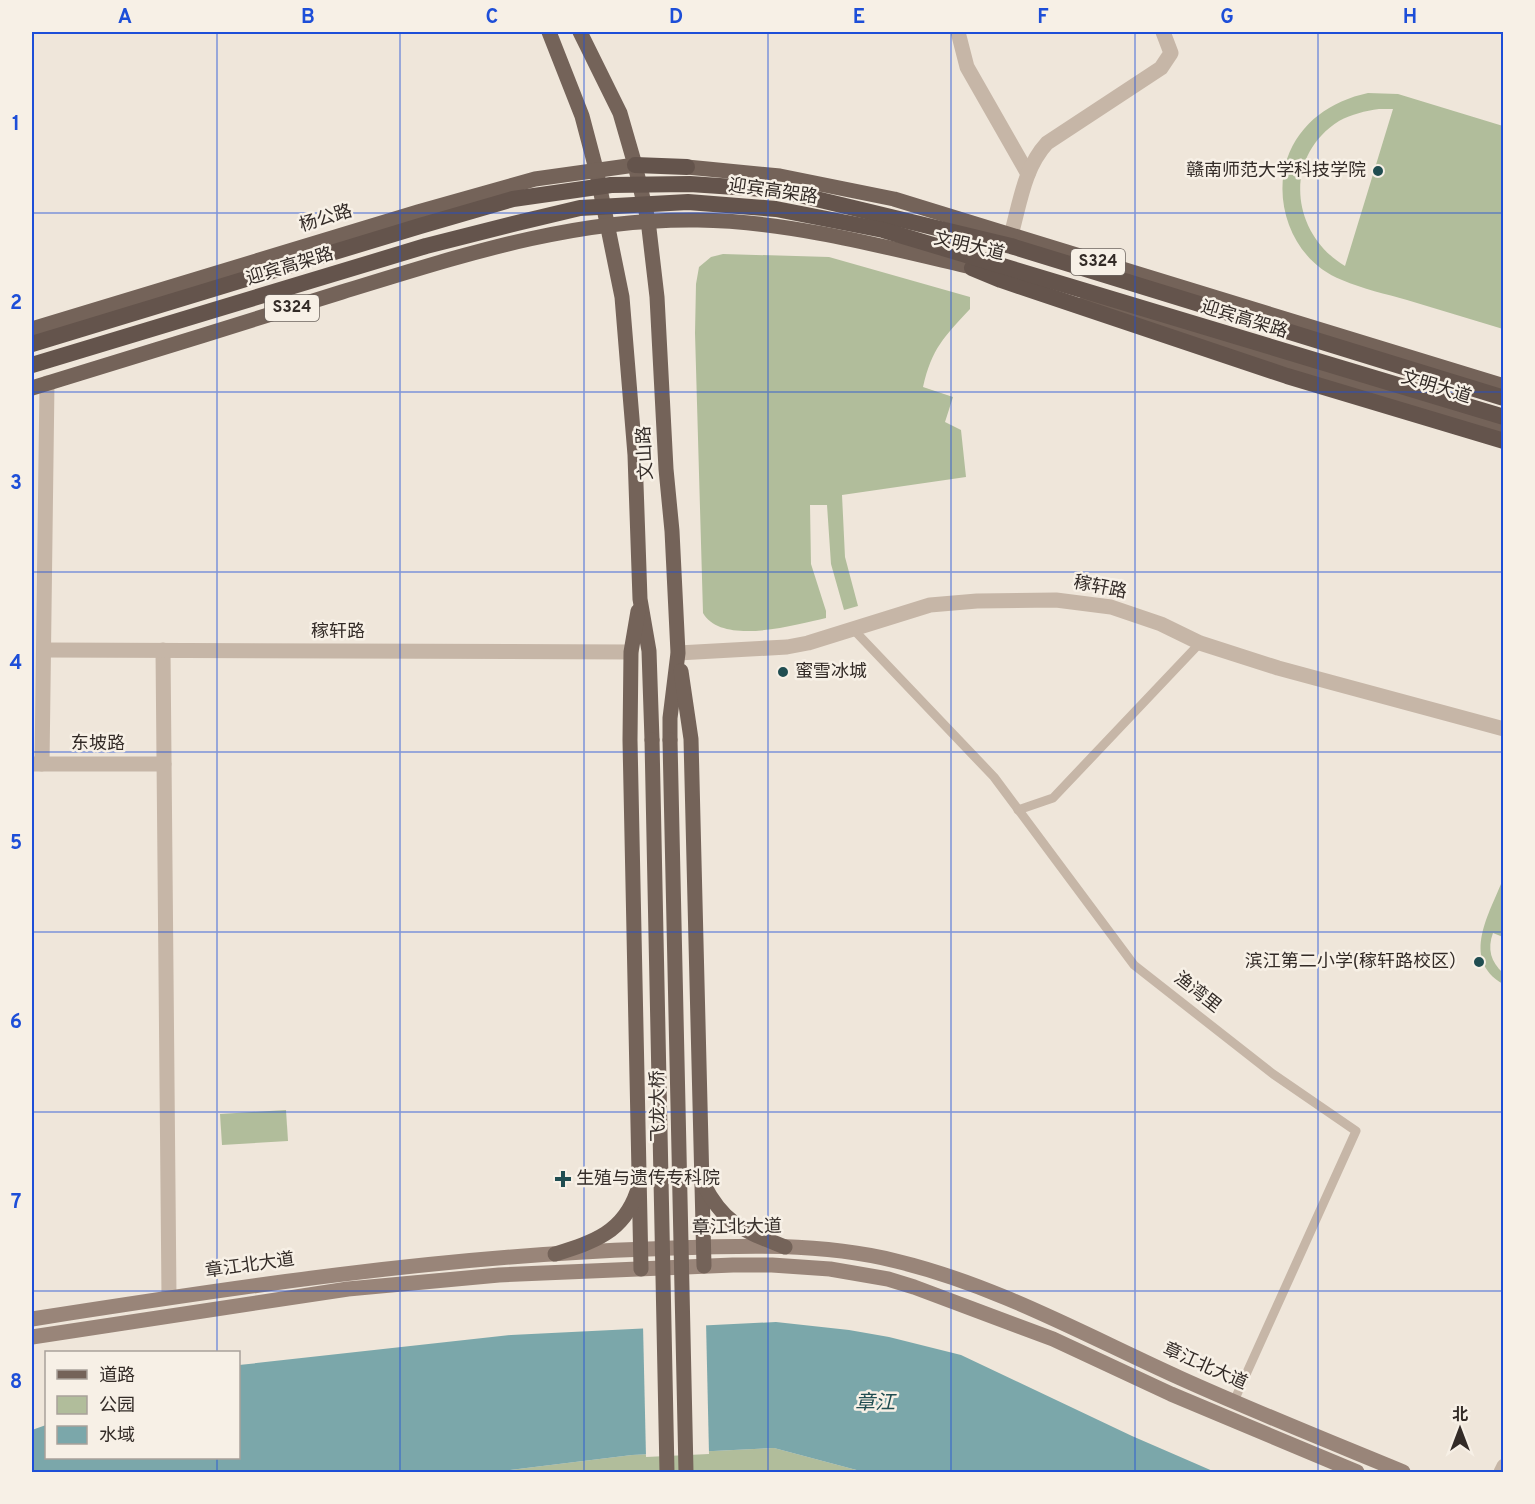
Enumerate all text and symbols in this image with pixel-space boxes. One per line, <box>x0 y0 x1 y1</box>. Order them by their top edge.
text: A <box>118 5 132 31</box>
text: B <box>301 5 315 31</box>
text: C <box>486 5 498 31</box>
text: D <box>669 5 683 31</box>
text: E <box>853 5 865 31</box>
text: F <box>1037 5 1049 31</box>
text: G <box>1220 5 1234 31</box>
text: H <box>1403 5 1417 31</box>
text: 1 <box>12 112 20 138</box>
place label: 赣南师范大学科技学院 <box>1186 160 1366 183</box>
marker: 赣南师范大学科技学院 <box>1371 164 1385 178</box>
street label: 迎宾高架路 <box>727 174 819 210</box>
street label: 杨公路 <box>297 200 355 238</box>
street label: 文明大道 <box>931 228 1007 266</box>
street label: 迎宾高架路 <box>244 243 336 291</box>
road number: S324 <box>1071 249 1125 275</box>
text: 2 <box>10 291 22 317</box>
road number: S324 <box>265 295 319 321</box>
street label: 迎宾高架路 <box>1198 296 1290 344</box>
street label: 文明大道 <box>1398 366 1474 410</box>
street label: 文山路 <box>633 425 659 481</box>
text: 3 <box>10 471 22 497</box>
street label: 稼轩路 <box>1071 572 1129 604</box>
street label: 稼轩路 <box>311 621 365 644</box>
text: 4 <box>10 651 22 677</box>
place label: 蜜雪冰城 <box>795 661 867 684</box>
marker: 蜜雪冰城 <box>776 665 790 679</box>
street label: 东坡路 <box>71 733 125 756</box>
text: 5 <box>10 831 22 857</box>
place label: 滨江第二小学(稼轩路校区） <box>1245 951 1467 974</box>
marker: 滨江第二小学(稼轩路校区） <box>1472 955 1486 969</box>
street label: 渔湾里 <box>1169 967 1225 1019</box>
text: 6 <box>10 1010 22 1036</box>
street label: 飞龙大桥 <box>647 1070 671 1142</box>
place label: 生殖与遗传专科院 <box>576 1168 720 1191</box>
marker: 生殖与遗传专科院 <box>554 1170 572 1188</box>
text: 7 <box>11 1190 21 1216</box>
street label: 章江北大道 <box>692 1216 782 1240</box>
street label: 章江北大道 <box>204 1248 296 1284</box>
street label: 章江北大道 <box>1159 1338 1251 1396</box>
legend <box>45 1351 240 1459</box>
text: 道路 <box>99 1365 135 1388</box>
text: 8 <box>10 1370 22 1396</box>
water label: 章江 <box>855 1391 897 1417</box>
text: 公园 <box>99 1395 135 1418</box>
north arrow <box>1430 1399 1490 1459</box>
text: 北 <box>1452 1406 1468 1426</box>
text: 水域 <box>99 1425 135 1448</box>

